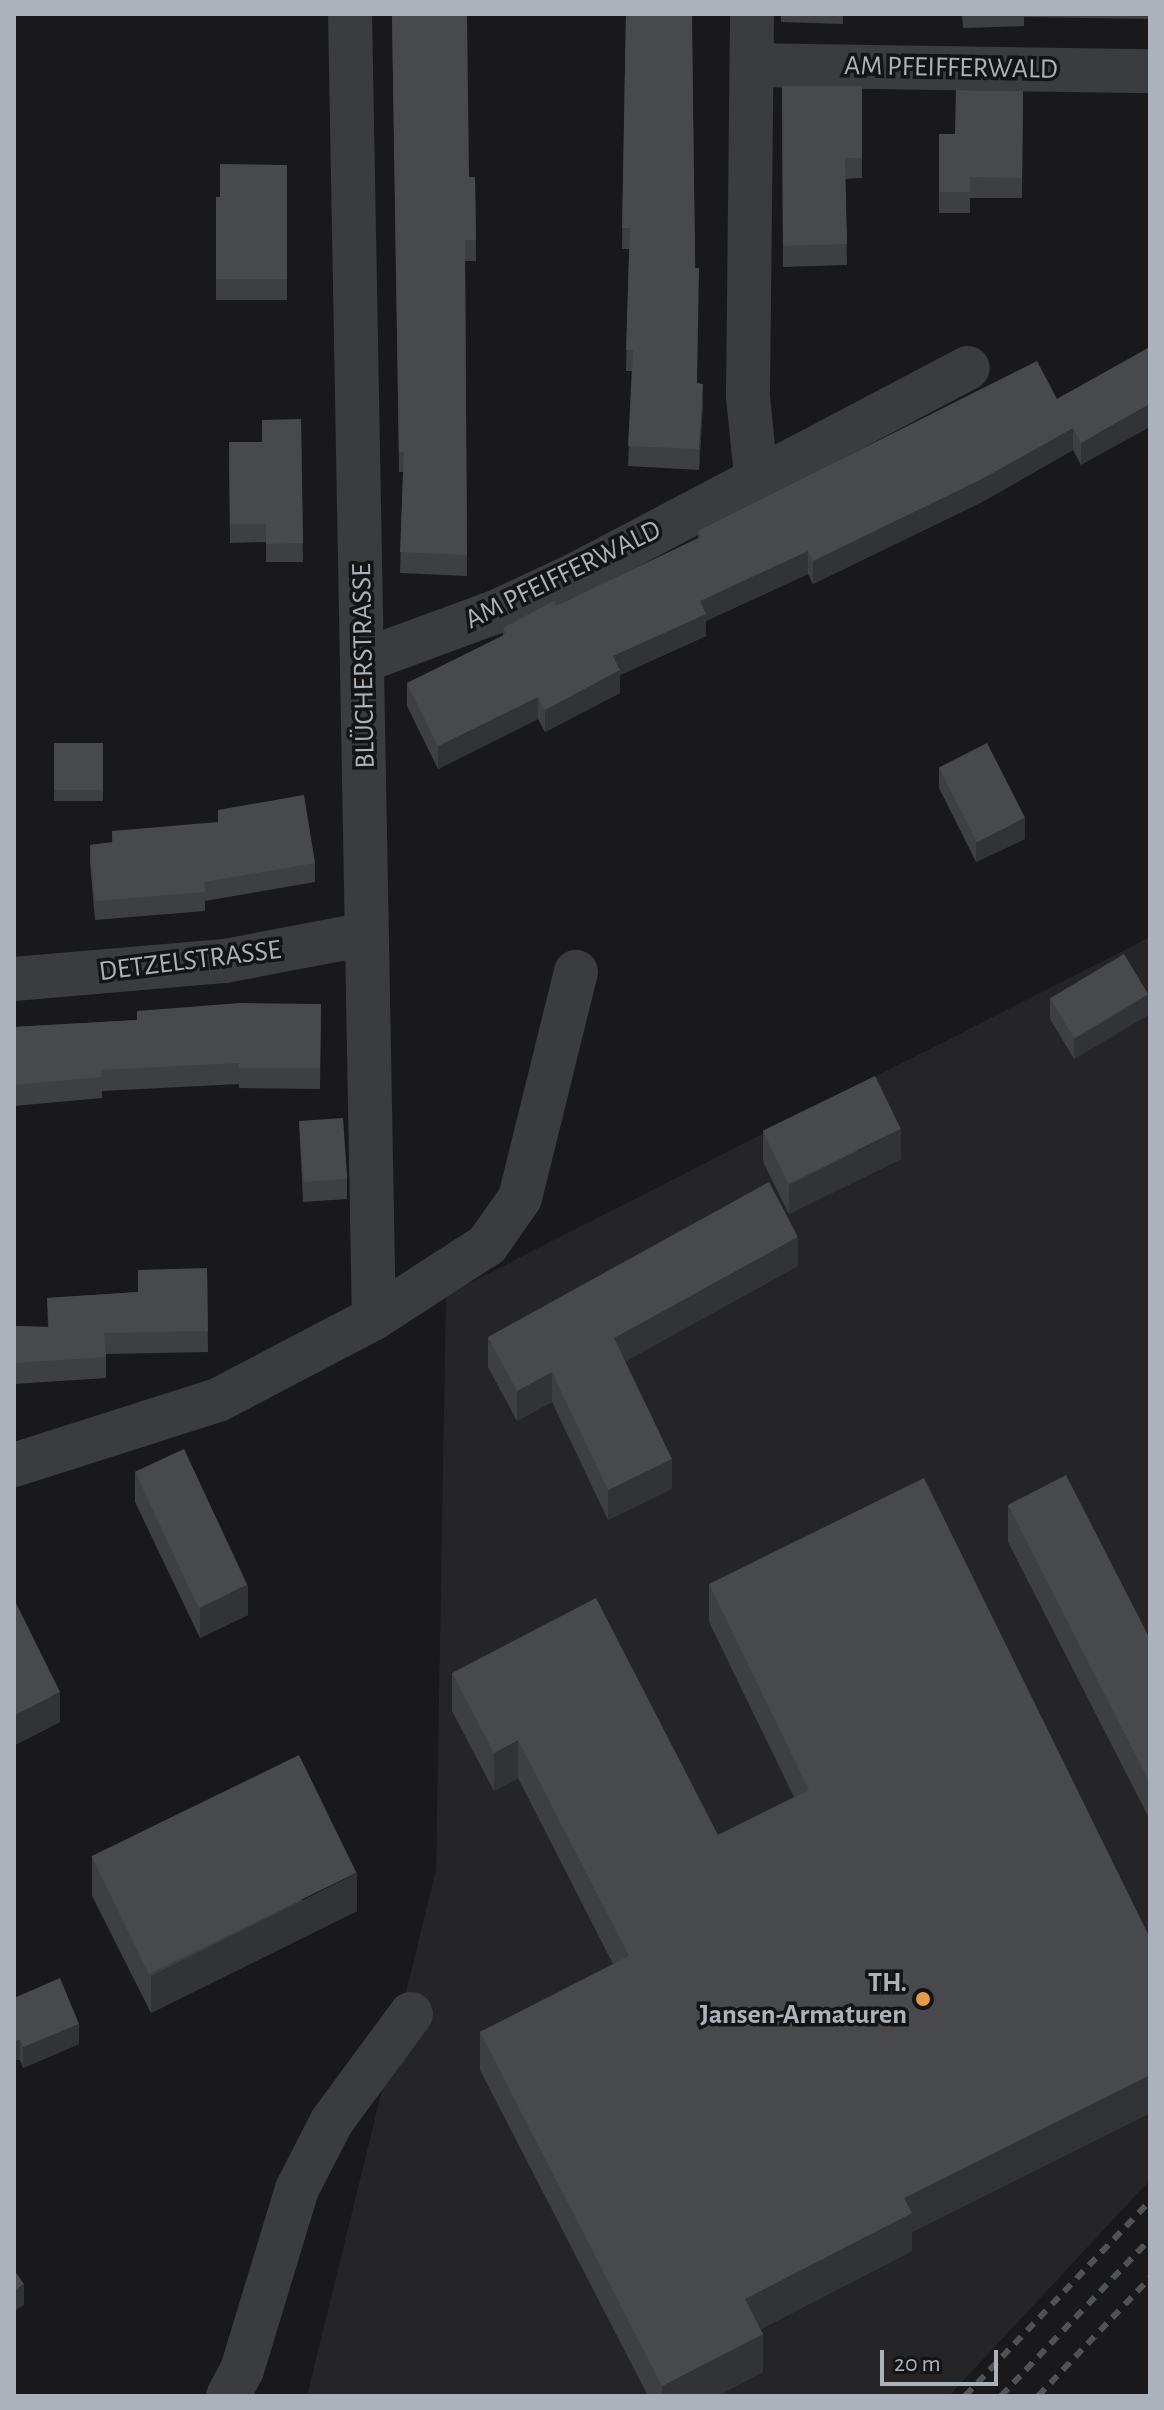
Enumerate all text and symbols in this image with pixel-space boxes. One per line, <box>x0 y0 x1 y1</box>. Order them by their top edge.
street label: AM PFEIFFERWALD <box>844 49 1058 87</box>
street label: AM PFEIFFERWALD <box>460 513 666 637</box>
street label: BLÜCHERSTRASSE <box>345 563 383 769</box>
street label: DETZELSTRASSE <box>97 933 283 989</box>
place label: TH. Jansen-Armaturen <box>700 1966 907 2032</box>
marker: TH. Jansen-Armaturen <box>914 1990 932 2008</box>
scale bar <box>884 2334 1002 2384</box>
text: 20 m <box>894 2352 941 2376</box>

